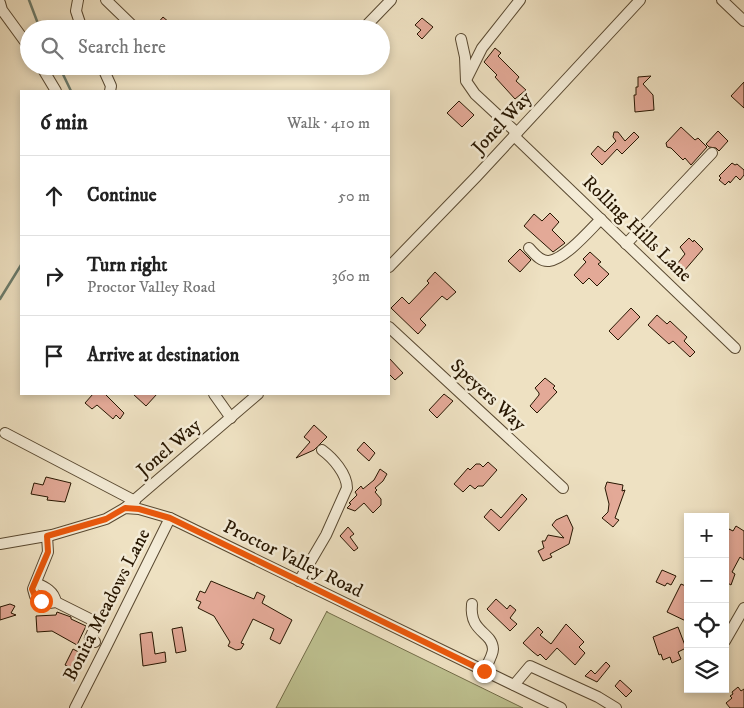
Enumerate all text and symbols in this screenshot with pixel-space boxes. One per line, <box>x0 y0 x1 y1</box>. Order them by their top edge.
search box <box>20 20 390 75</box>
icon: search <box>38 34 66 62</box>
text: Search here <box>78 36 166 59</box>
street label: Jonel Way <box>466 86 537 161</box>
text: 6 min <box>40 110 88 136</box>
text: Walk · 410 m <box>287 113 370 133</box>
street label: Rolling Hills Lane <box>577 171 697 287</box>
icon: ahead <box>40 182 68 210</box>
text: Continue <box>87 184 157 207</box>
text: 50 m <box>338 186 370 206</box>
text: Turn right <box>87 254 167 277</box>
icon: right <box>40 262 68 290</box>
text: 360 m <box>332 266 370 286</box>
text: Proctor Valley Road <box>87 277 215 297</box>
icon: arrive <box>40 342 68 370</box>
text: Arrive at destination <box>87 344 239 367</box>
street label: Speyers Way <box>445 354 531 436</box>
street label: Jonel Way <box>131 413 206 483</box>
map controls <box>684 513 729 693</box>
button: + <box>684 513 729 558</box>
street label: Proctor Valley Road <box>219 515 367 603</box>
street label: Bonita Meadows Lane <box>59 525 155 685</box>
button: − <box>684 558 729 603</box>
route start <box>30 590 53 613</box>
button: locate <box>684 603 729 648</box>
button: layers <box>684 648 729 693</box>
route end <box>473 660 496 683</box>

